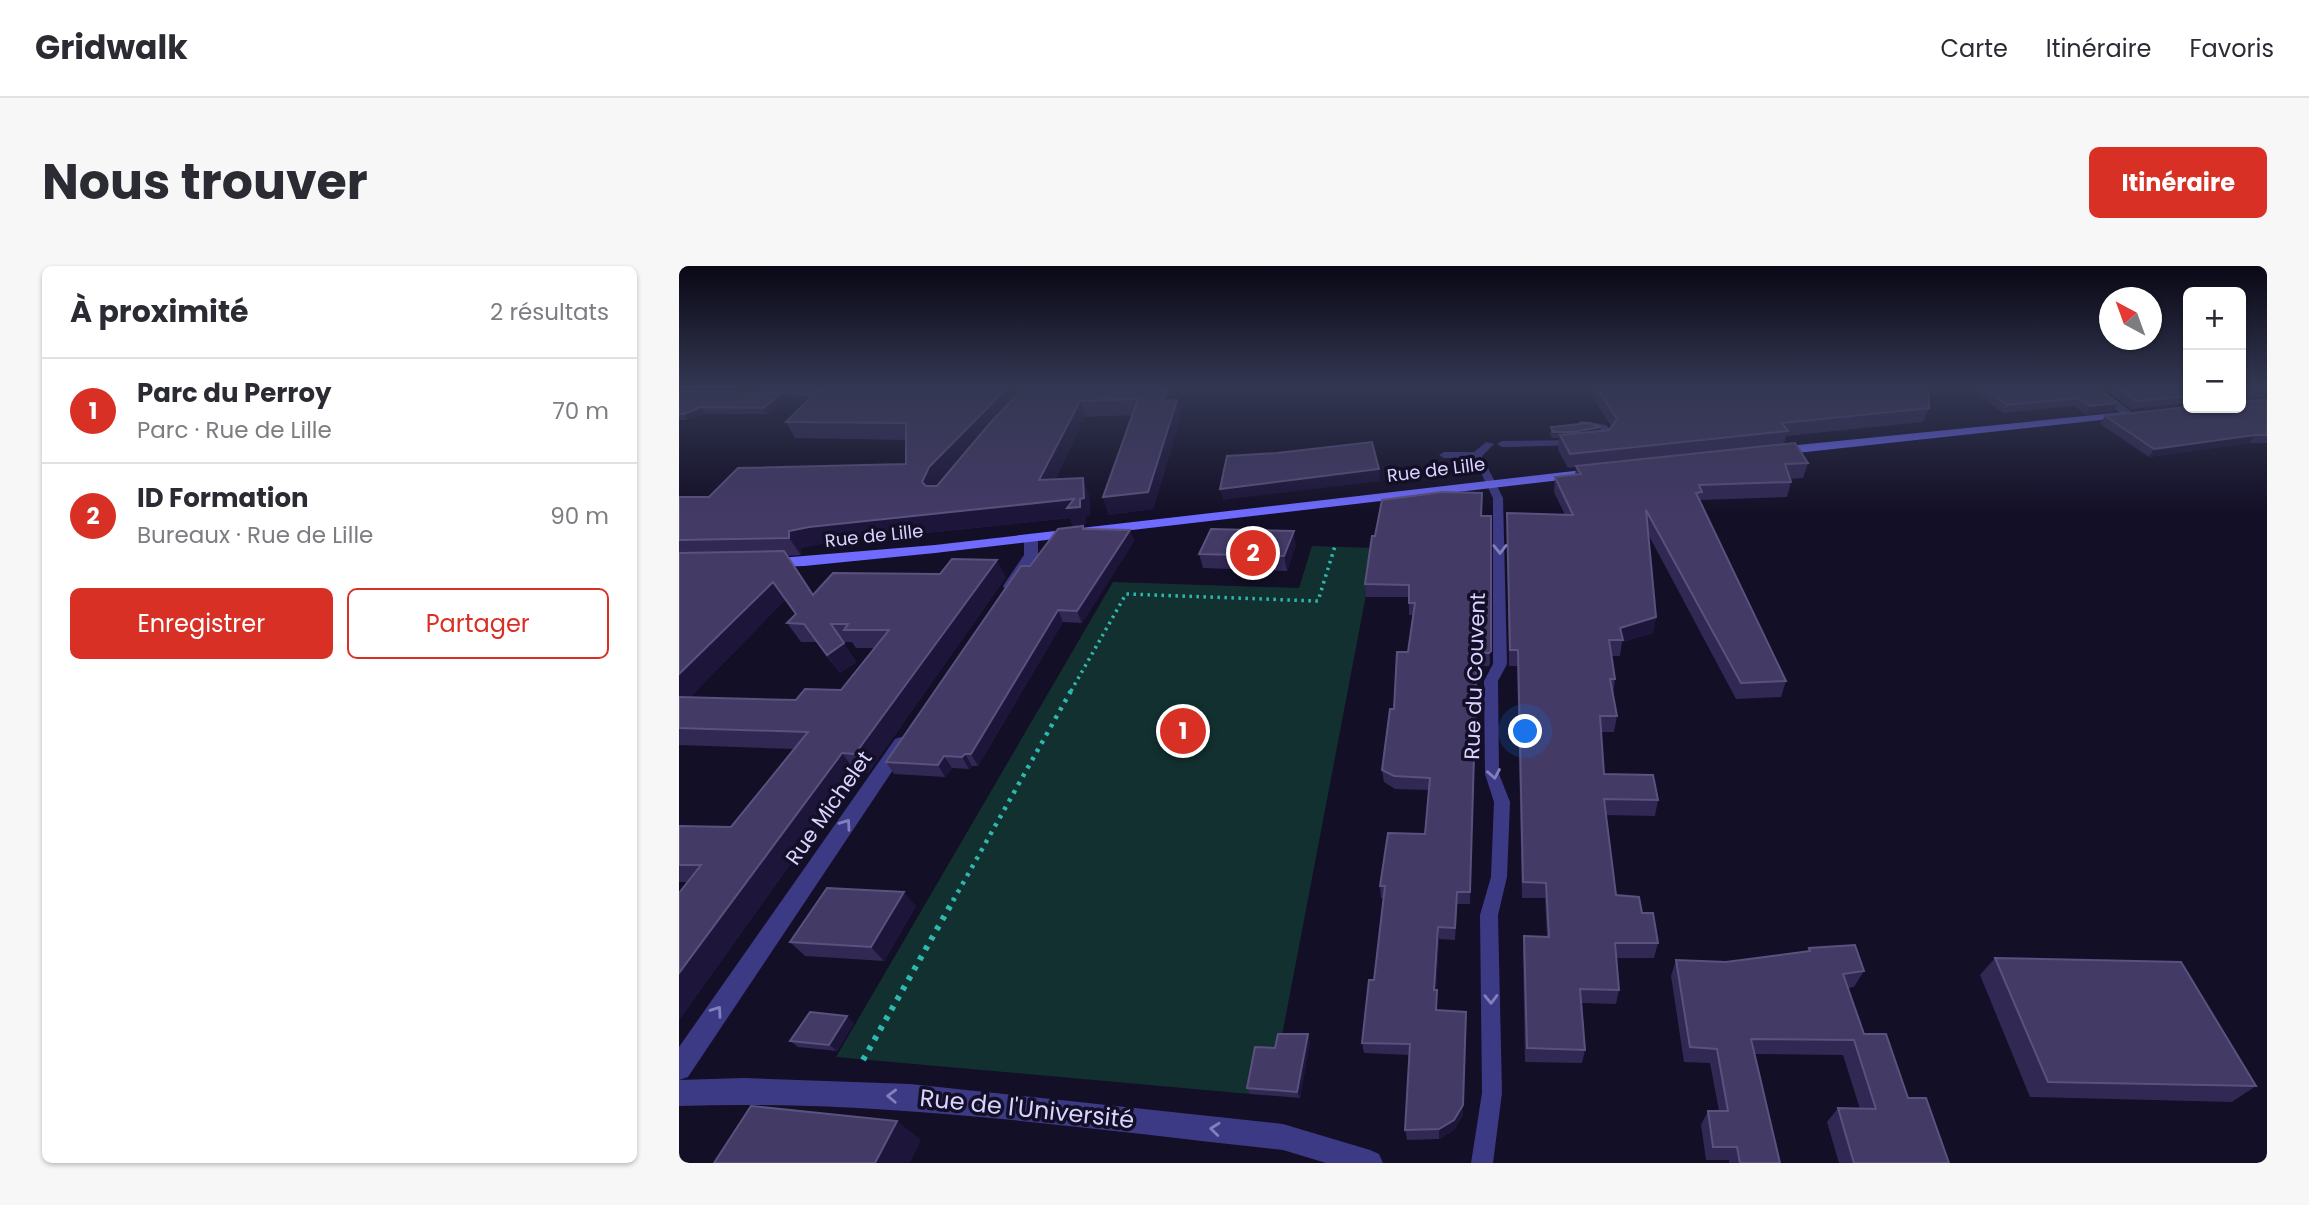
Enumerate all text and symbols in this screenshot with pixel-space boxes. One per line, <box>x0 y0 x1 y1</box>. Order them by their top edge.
text: Gridwalk <box>35 24 188 71</box>
text: Carte <box>1940 32 2008 65</box>
text: Itinéraire <box>2046 32 2151 65</box>
text: Favoris <box>2189 32 2274 65</box>
button: Itinéraire <box>2089 147 2267 218</box>
text: Nous trouver <box>42 148 368 216</box>
north arrow <box>2099 287 2162 350</box>
map controls <box>2183 287 2246 413</box>
button: + <box>2183 287 2246 350</box>
text: À proximité <box>70 290 249 333</box>
text: 2 résultats <box>490 296 609 328</box>
button: − <box>2183 350 2246 413</box>
text: Parc du Perroy <box>137 375 331 411</box>
text: 1 <box>89 395 97 427</box>
text: 70 m <box>552 395 609 427</box>
text: Parc · Rue de Lille <box>137 414 332 446</box>
street label: Rue de Lille <box>1385 451 1486 488</box>
text: ID Formation <box>137 480 309 516</box>
text: 2 <box>86 500 100 532</box>
text: 90 m <box>550 500 609 532</box>
street label: Rue de Lille <box>824 518 924 553</box>
text: Bureaux · Rue de Lille <box>137 519 373 551</box>
pin: 2 <box>1230 527 1276 579</box>
one-way arrow <box>1492 545 1508 555</box>
button: Enregistrer <box>70 588 333 659</box>
button: Partager <box>347 588 609 659</box>
street label: Rue du Couvent <box>1457 592 1492 760</box>
pin: 1 <box>1160 705 1206 757</box>
your location <box>1508 714 1542 748</box>
street label: Rue Michelet <box>779 745 879 871</box>
one-way arrow <box>1486 769 1501 780</box>
one-way arrow <box>838 819 850 832</box>
one-way arrow <box>1483 995 1499 1005</box>
one-way arrow <box>709 1006 721 1019</box>
street label: Rue de l'Université <box>918 1081 1136 1136</box>
one-way arrow <box>886 1089 897 1104</box>
one-way arrow <box>1210 1122 1221 1137</box>

